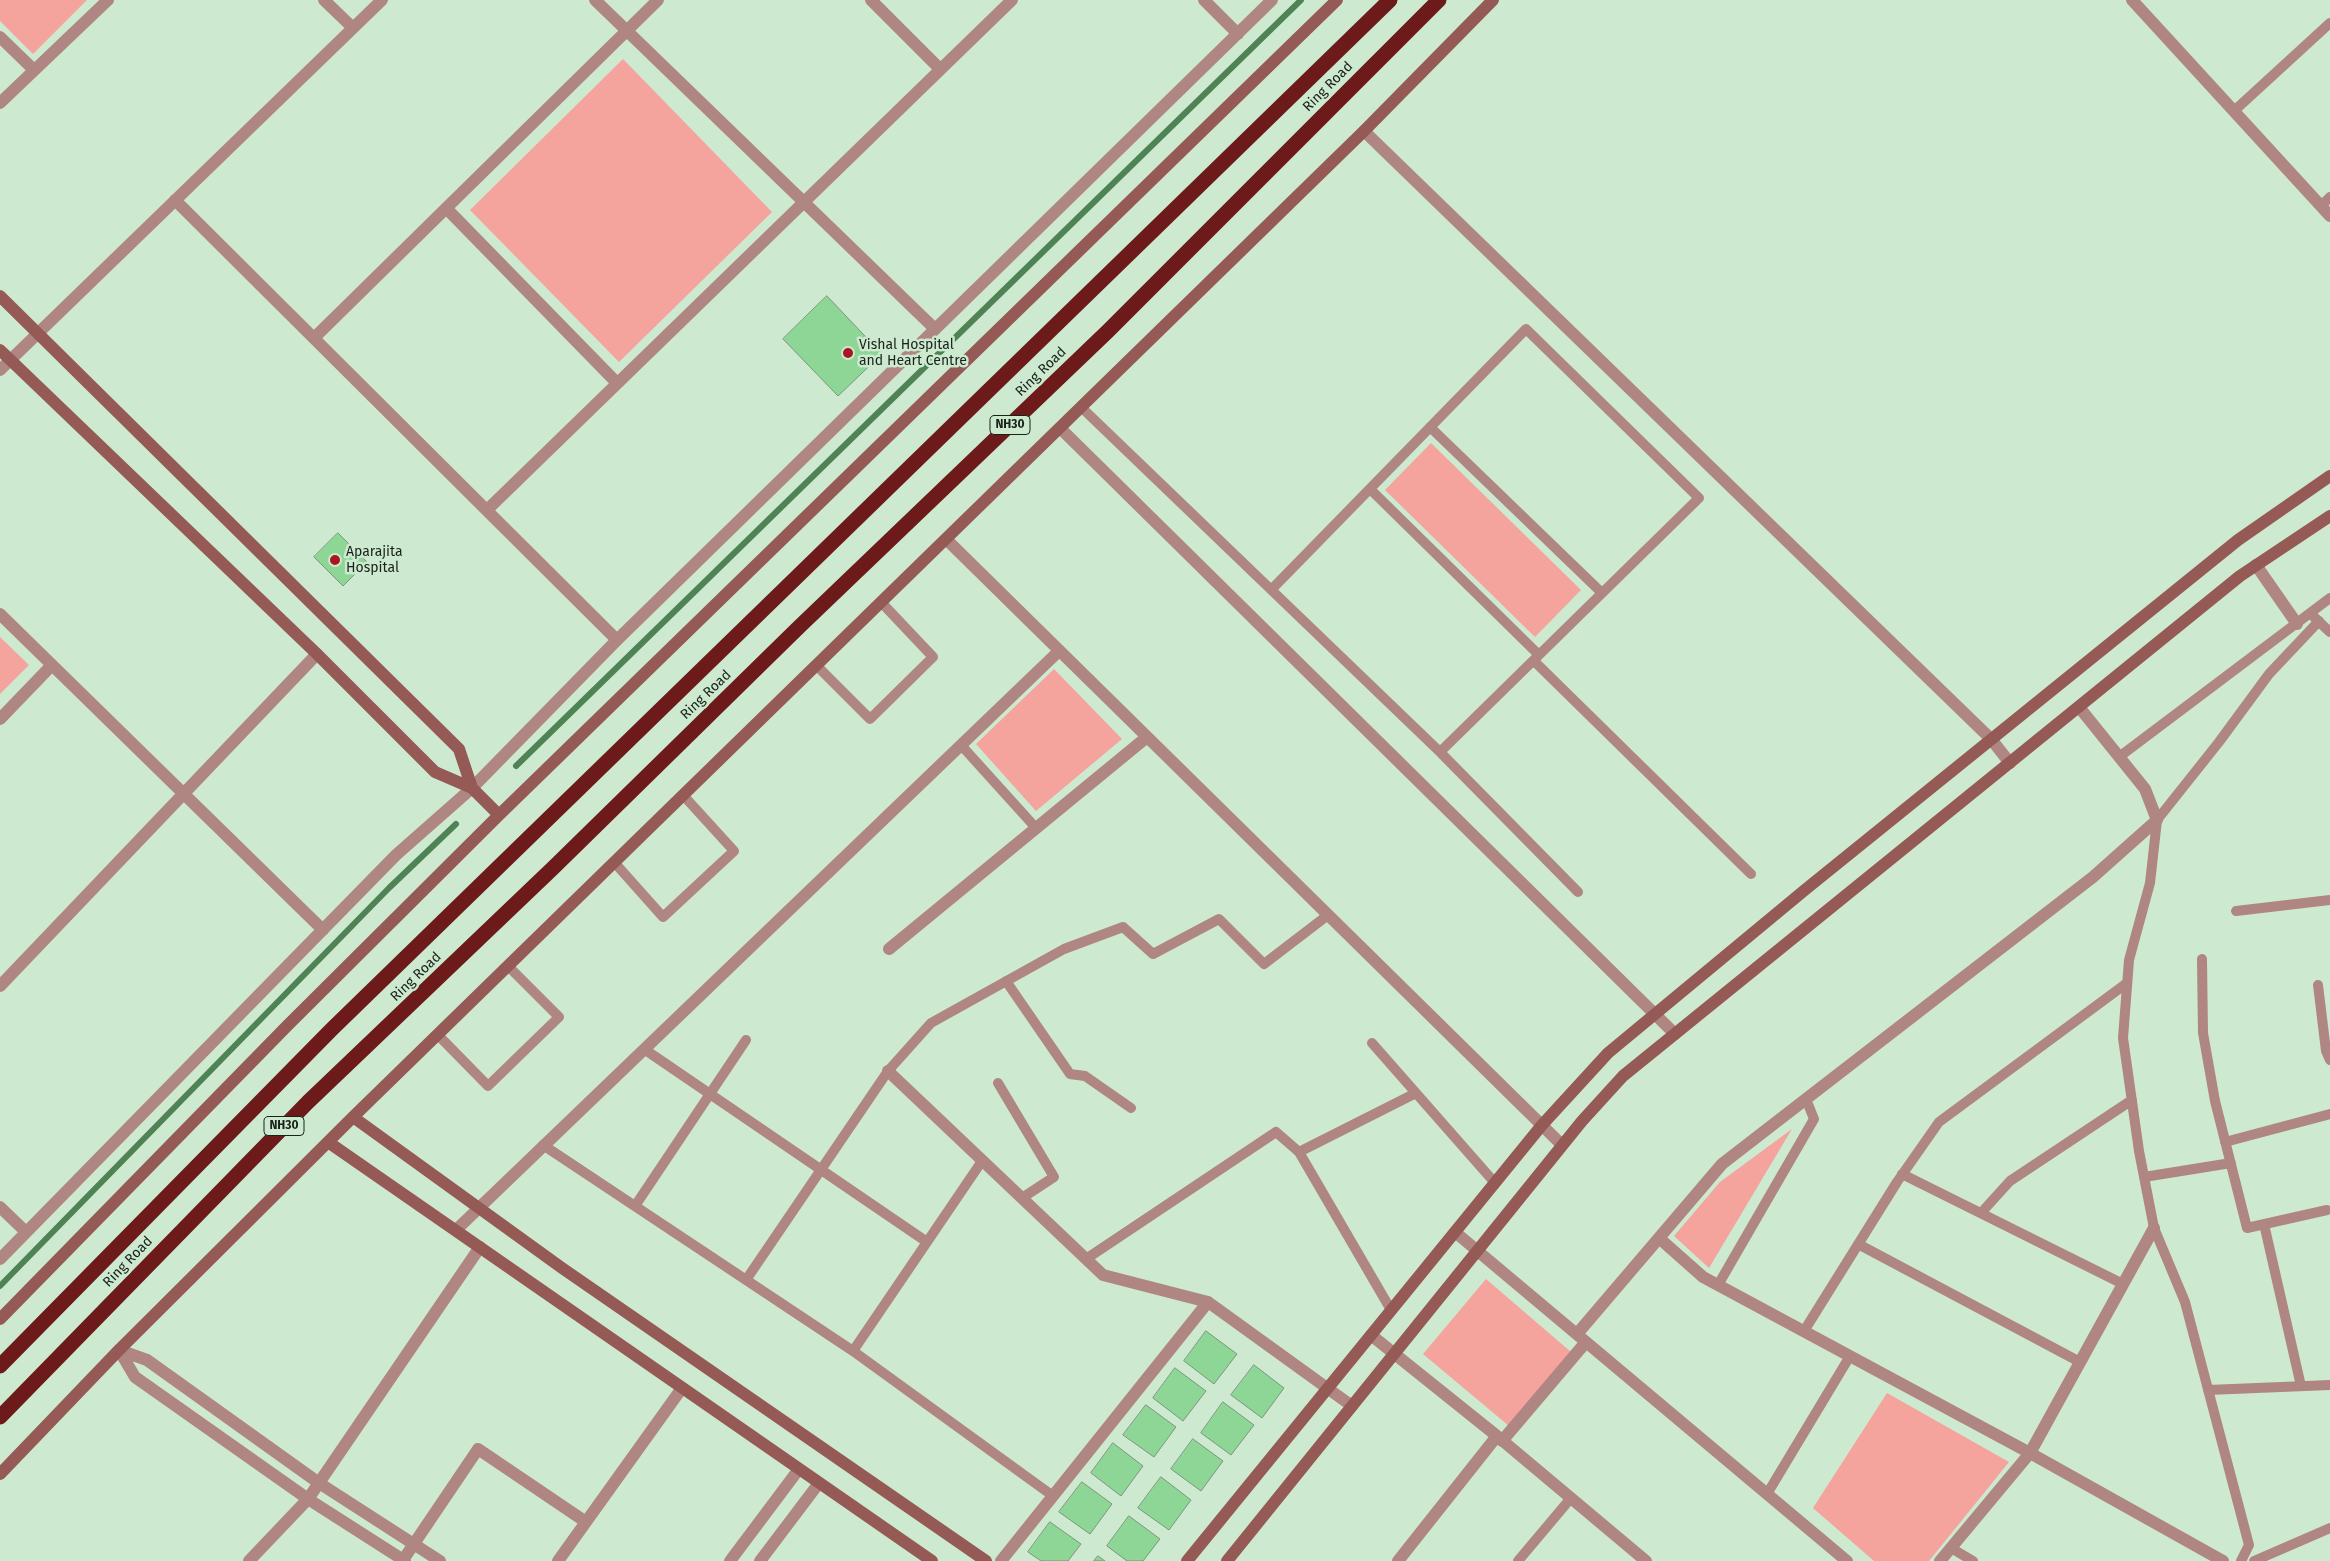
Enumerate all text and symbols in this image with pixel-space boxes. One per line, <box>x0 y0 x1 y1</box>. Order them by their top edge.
street label: Ring Road <box>1299 58 1357 116</box>
place label: Vishal Hospital and Heart Centre <box>859 337 967 370</box>
street label: Ring Road <box>1012 344 1070 400</box>
marker: Vishal Hospital and Heart Centre <box>841 346 855 360</box>
road number: NH30 <box>990 416 1030 434</box>
place label: Aparajita Hospital <box>346 544 403 576</box>
marker: Aparajita Hospital <box>328 553 342 567</box>
street label: Ring Road <box>677 667 735 723</box>
street label: Ring Road <box>387 949 445 1005</box>
road number: NH30 <box>264 1116 304 1136</box>
street label: Ring Road <box>100 1233 156 1291</box>

